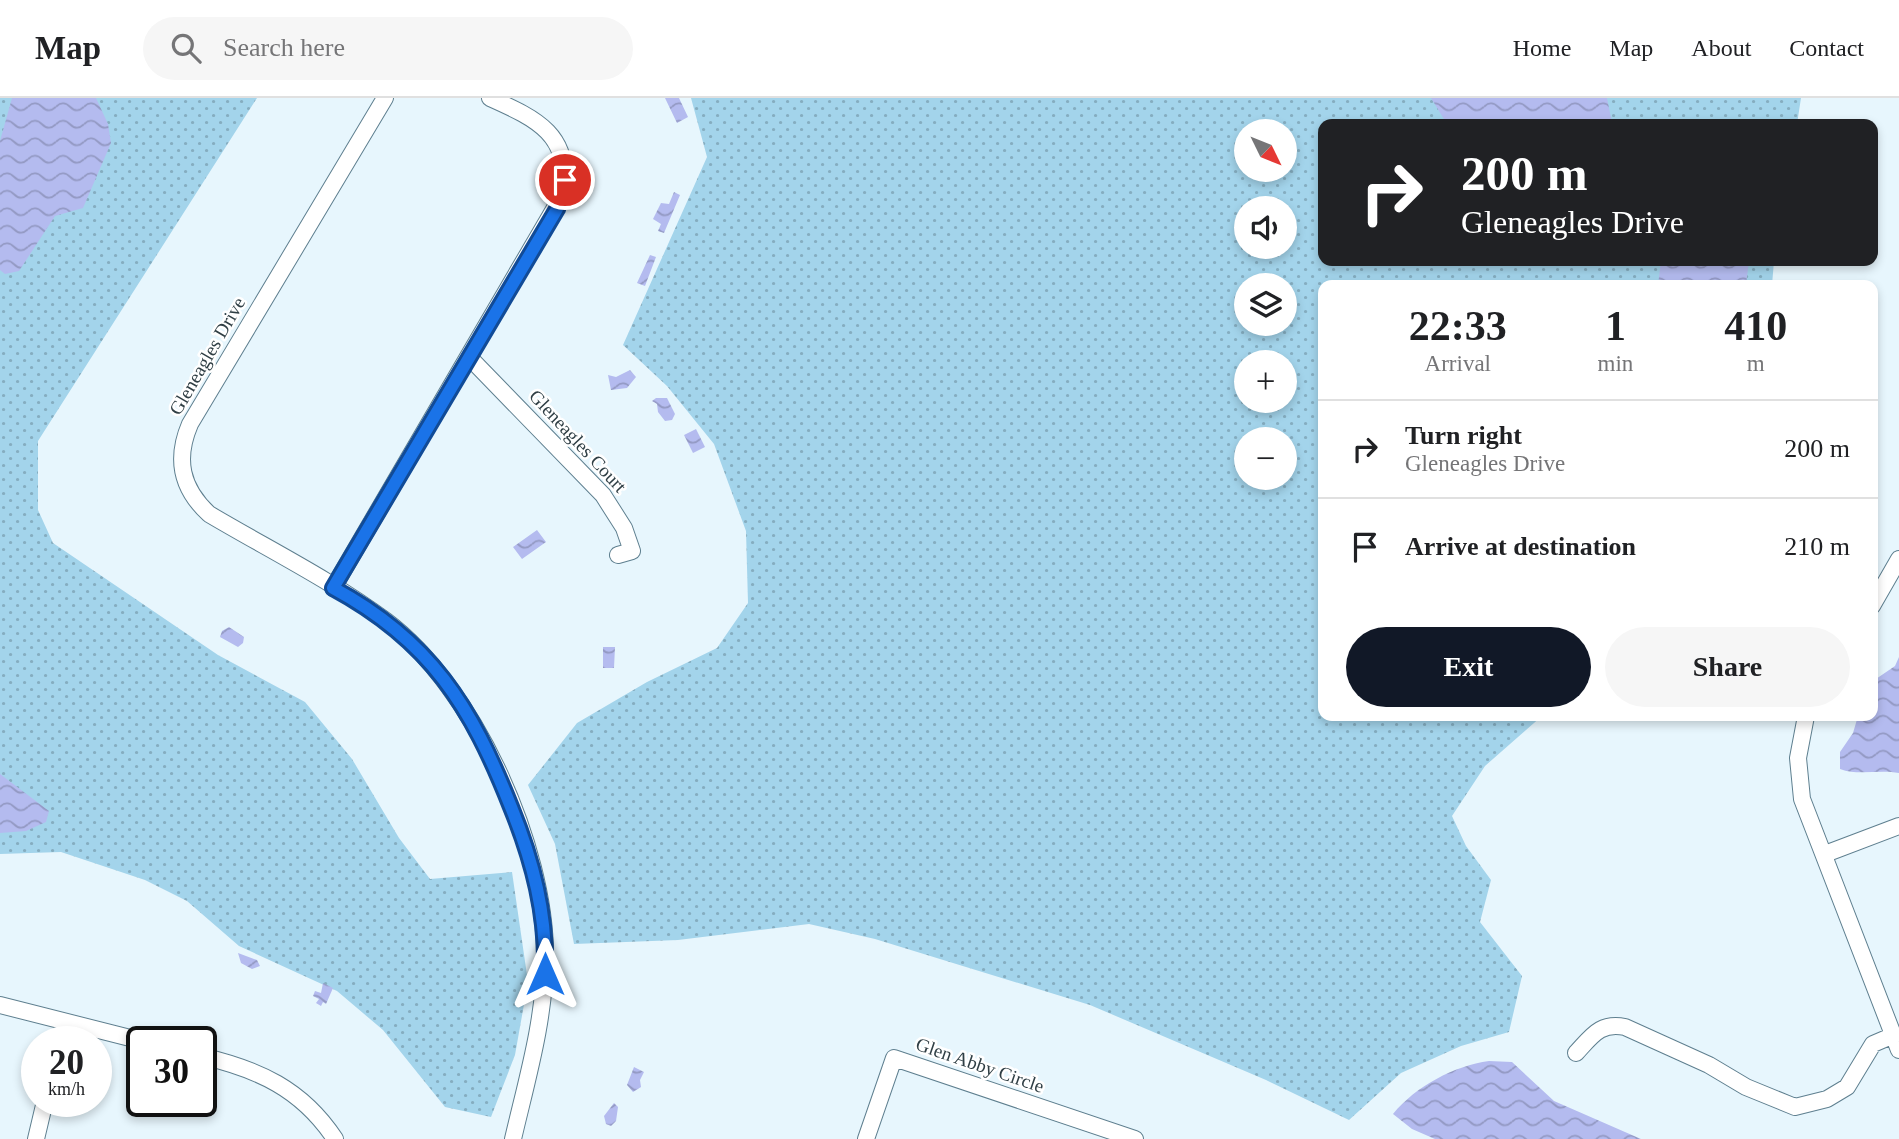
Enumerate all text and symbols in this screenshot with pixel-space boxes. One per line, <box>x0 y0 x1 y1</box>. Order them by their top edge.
search box <box>143 17 633 80</box>
icon: search <box>167 29 205 67</box>
text: Map <box>35 30 101 66</box>
text: Search here <box>223 33 345 62</box>
text: Home <box>1513 35 1571 61</box>
text: Map <box>1609 35 1653 61</box>
text: About <box>1691 35 1751 61</box>
text: Contact <box>1789 35 1864 61</box>
north arrow <box>1234 119 1297 182</box>
map controls <box>1234 119 1297 490</box>
text: 200 m <box>1461 146 1588 201</box>
icon: right <box>1346 147 1437 238</box>
pin <box>535 150 595 210</box>
icon: arrive <box>546 161 584 199</box>
button: sound <box>1234 196 1297 259</box>
text: Gleneagles Drive <box>1461 204 1684 240</box>
button: layers <box>1234 273 1297 336</box>
street label: Gleneagles Drive <box>165 293 249 419</box>
text: 22:33 <box>1409 303 1507 349</box>
text: 1 <box>1605 303 1626 349</box>
text: 410 <box>1724 303 1787 349</box>
button: + <box>1234 350 1297 413</box>
text: Arrival <box>1425 351 1491 376</box>
text: min <box>1598 351 1633 376</box>
text: m <box>1747 351 1765 376</box>
street label: Gleneagles Court <box>525 385 631 497</box>
text: Turn right <box>1405 421 1522 450</box>
button: − <box>1234 427 1297 490</box>
icon: right <box>1346 430 1384 468</box>
text: 200 m <box>1784 434 1850 463</box>
text: Gleneagles Drive <box>1405 451 1565 476</box>
icon: arrive <box>1346 528 1384 566</box>
text: Arrive at destination <box>1405 532 1636 561</box>
text: 210 m <box>1784 532 1850 561</box>
button: Exit <box>1346 627 1591 707</box>
button: Share <box>1605 627 1850 707</box>
position arrow <box>508 937 582 1011</box>
speed limit sign: 30 <box>126 1026 217 1117</box>
street label: Glen Abby Circle <box>913 1033 1047 1097</box>
text: 20 <box>49 1043 84 1082</box>
text: km/h <box>48 1079 85 1099</box>

